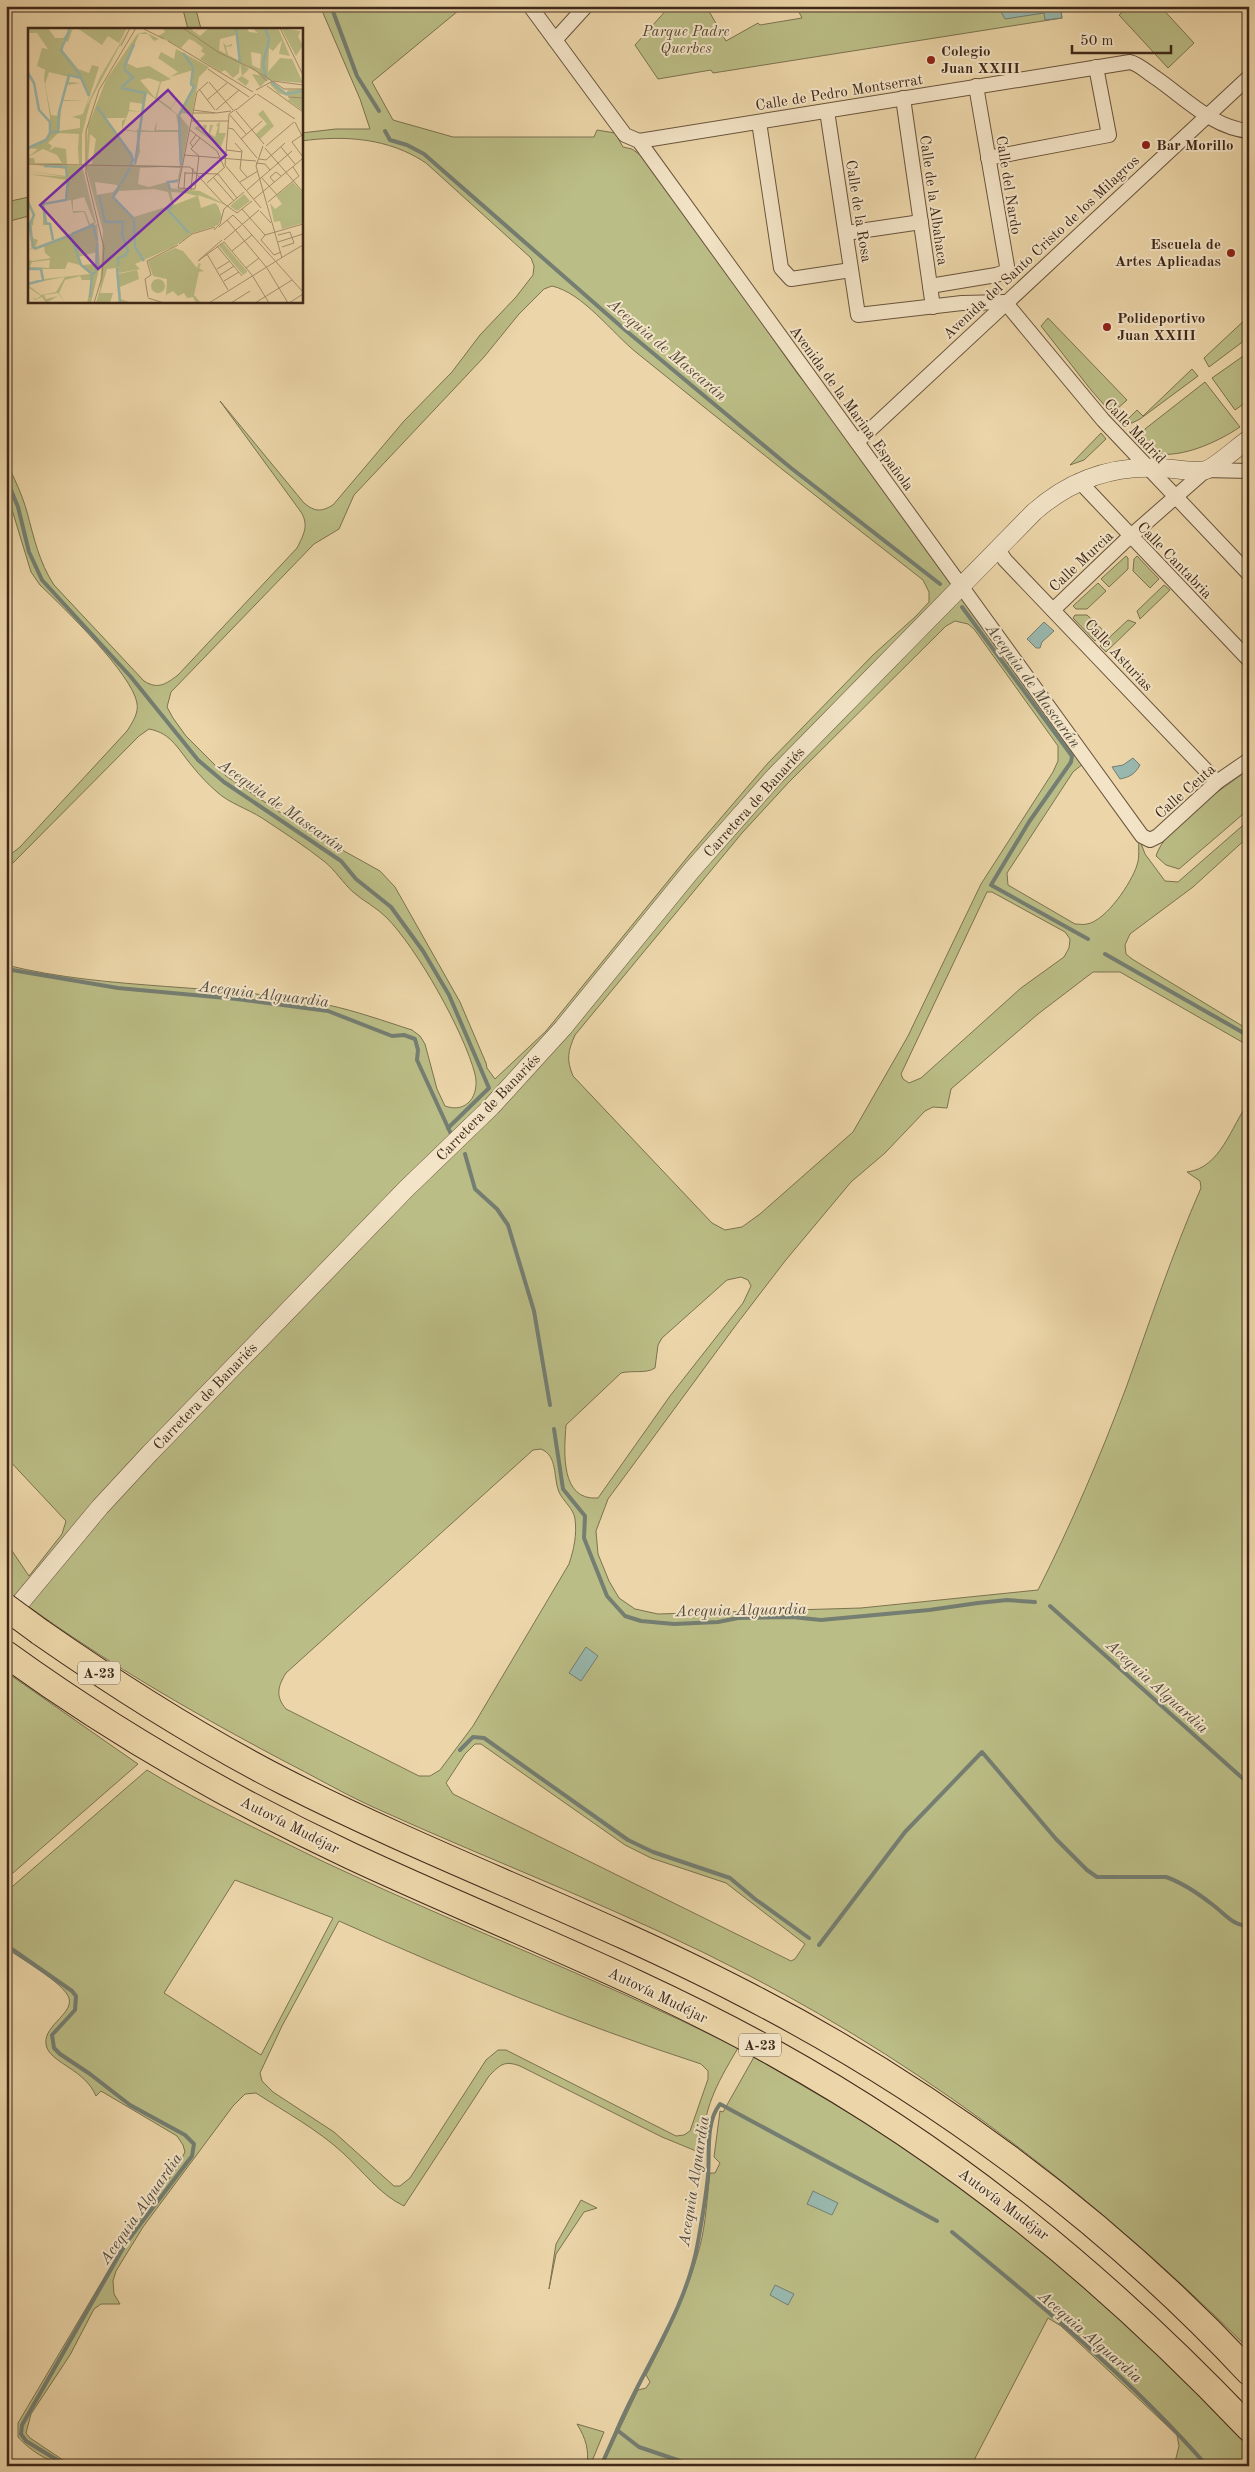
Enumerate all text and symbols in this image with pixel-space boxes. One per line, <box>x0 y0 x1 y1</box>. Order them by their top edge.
scale bar <box>1072 22 1171 54</box>
park label: Parque Padre Querbes <box>641 25 730 57</box>
inset map <box>28 28 302 302</box>
text: 50 m <box>1080 34 1114 49</box>
place label: Colegio Juan XXIII <box>941 45 1020 77</box>
marker: Colegio Juan XXIII <box>925 54 937 66</box>
street label: Calle de Pedro Montserrat <box>754 73 924 114</box>
street label: Calle de la Albahaca <box>916 134 949 267</box>
street label: Calle del Nardo <box>992 135 1023 236</box>
marker: Bar Morillo <box>1140 139 1152 151</box>
place label: Bar Morillo <box>1156 139 1234 154</box>
street label: Avenida del Santo Cristo de los Milagros <box>941 153 1143 343</box>
street label: Calle de la Rosa <box>842 159 873 264</box>
place label: Escuela de Artes Aplicadas <box>1115 238 1221 270</box>
marker: Escuela de Artes Aplicadas <box>1225 247 1237 259</box>
water label: Acequia de Mascarán <box>604 296 729 405</box>
place label: Polideportivo Juan XXIII <box>1117 312 1205 344</box>
marker: Polideportivo Juan XXIII <box>1101 321 1113 333</box>
street label: Avenida de la Marina Española <box>786 324 916 495</box>
street label: Calle Madrid <box>1100 397 1168 467</box>
street label: Calle Cantabria <box>1134 520 1215 603</box>
street label: Calle Murcia <box>1047 528 1117 595</box>
street label: Calle Asturias <box>1081 617 1155 695</box>
water label: Acequia de Mascarán <box>981 620 1083 751</box>
street label: Carretera de Banariés <box>702 745 808 861</box>
water label: Acequia de Mascarán <box>214 757 347 856</box>
street label: Calle Ceuta <box>1153 762 1219 822</box>
water label: Acequia Alguardia <box>197 979 330 1011</box>
street label: Carretera de Banariés <box>434 1052 544 1164</box>
street label: Carretera de Banariés <box>151 1341 261 1453</box>
water label: Acequia Alguardia <box>674 1602 807 1620</box>
water label: Acequia Alguardia <box>1102 1637 1211 1738</box>
road number: A-23 <box>78 1662 120 1685</box>
street label: Autovía Mudéjar <box>237 1795 341 1858</box>
street label: Autovía Mudéjar <box>605 1966 710 2027</box>
road number: A-23 <box>739 2034 781 2056</box>
water label: Acequia Alguardia <box>677 2115 713 2248</box>
water label: Acequia Alguardia <box>97 2150 186 2268</box>
street label: Autovía Mudéjar <box>955 2166 1051 2244</box>
water label: Acequia Alguardia <box>1034 2288 1145 2387</box>

